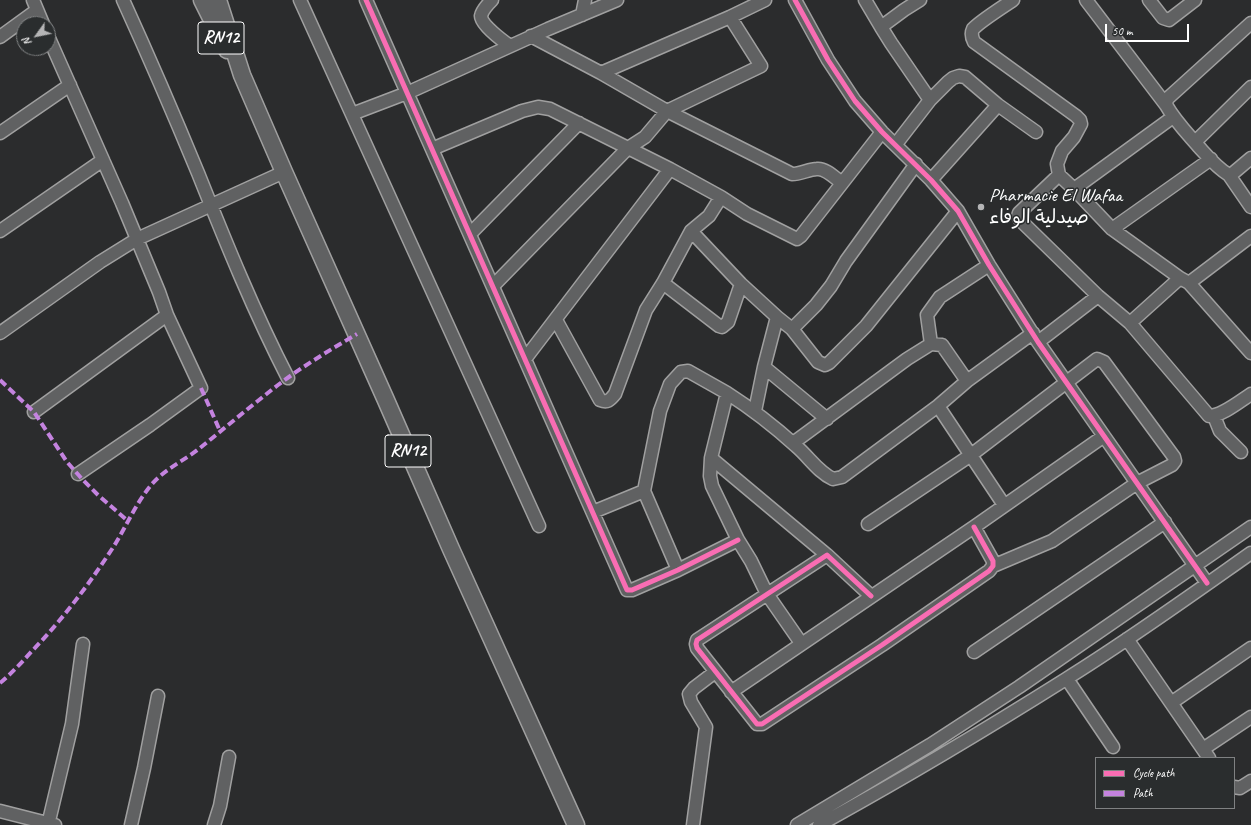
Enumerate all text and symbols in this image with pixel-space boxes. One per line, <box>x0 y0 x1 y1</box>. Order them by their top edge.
north arrow <box>16 16 56 56</box>
scale bar <box>1107 16 1191 42</box>
road number: RN12 <box>198 22 244 54</box>
text: 50 m <box>1112 23 1132 39</box>
text: N <box>19 35 35 49</box>
place label: Pharmacie El Wafaa صيدلية الوفاء <box>989 185 1122 229</box>
marker: Pharmacie El Wafaa صيدلية الوفاء <box>976 202 986 212</box>
road number: RN12 <box>385 435 431 467</box>
legend <box>1095 757 1235 809</box>
text: Cycle path <box>1133 765 1175 781</box>
text: Path <box>1133 785 1153 801</box>

